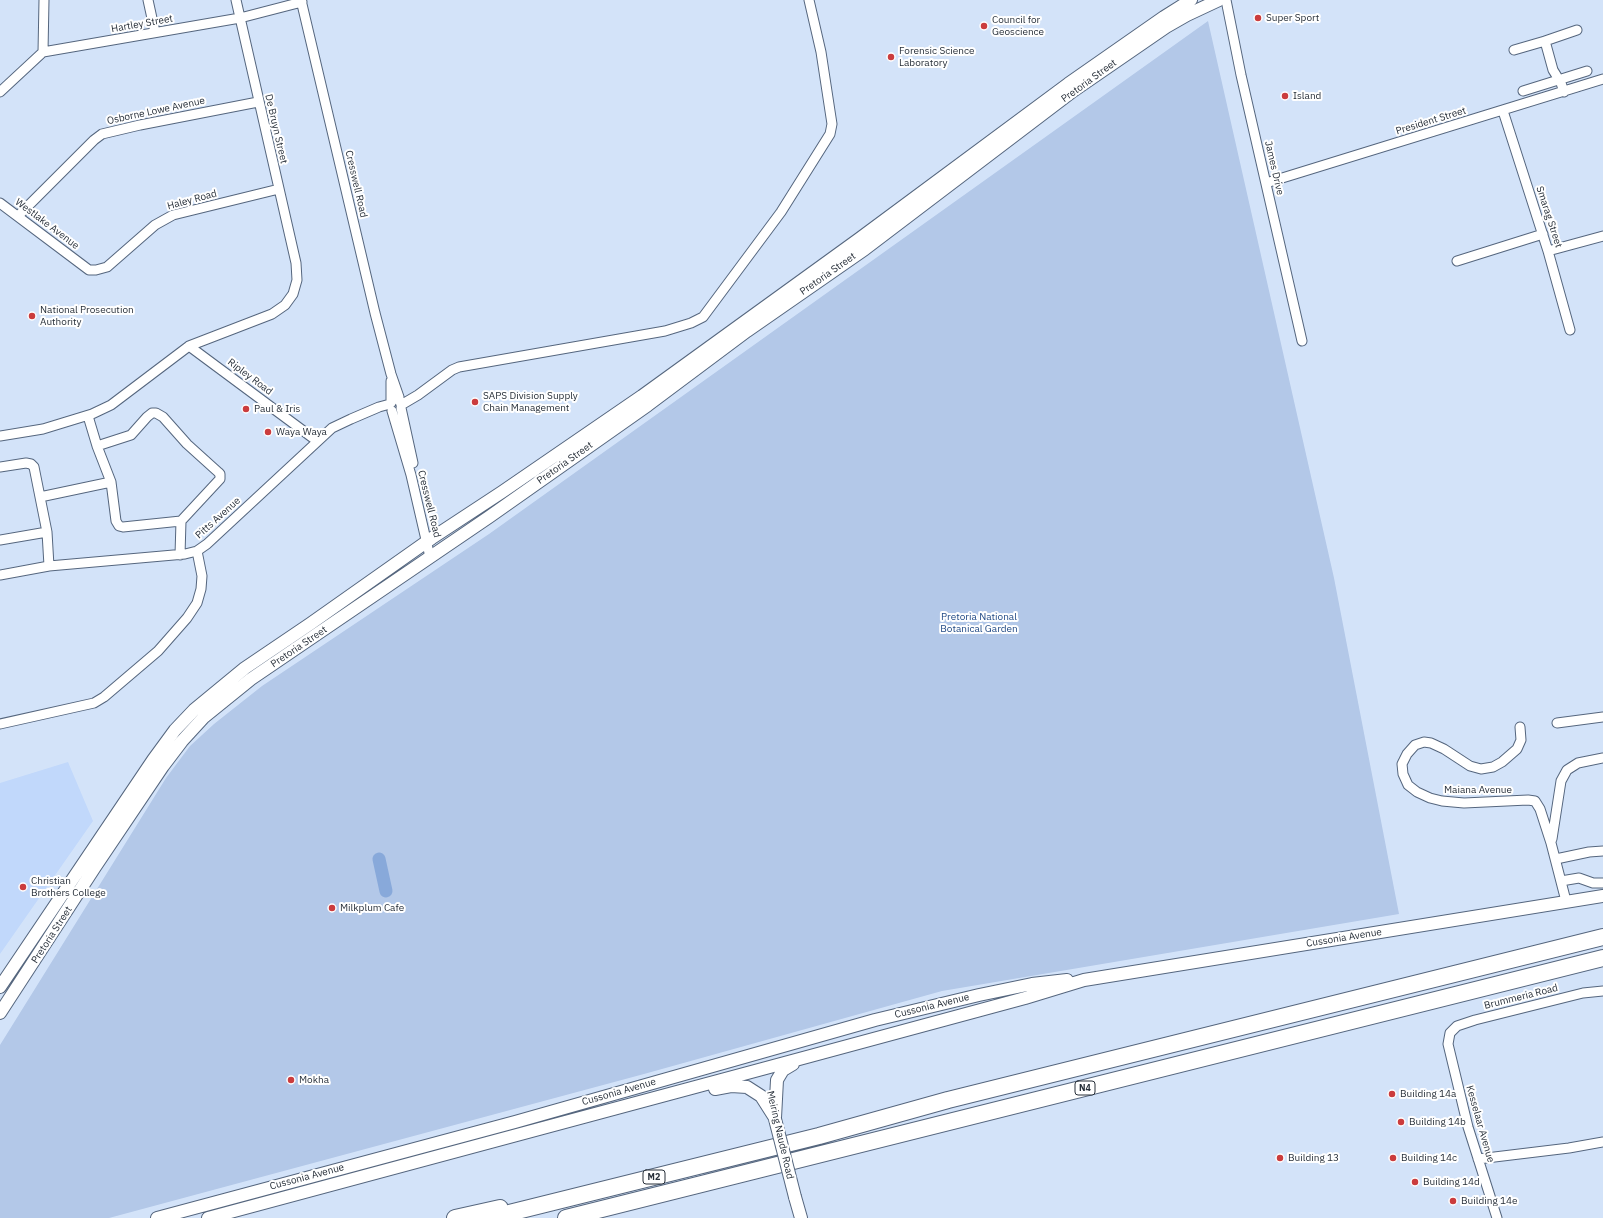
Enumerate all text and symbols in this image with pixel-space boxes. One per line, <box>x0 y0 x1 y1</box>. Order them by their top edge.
place label: Super Sport <box>1266 12 1319 24</box>
street label: Hartley Street <box>110 13 174 35</box>
marker: Super Sport <box>1253 13 1263 23</box>
place label: Council for Geoscience <box>992 14 1044 38</box>
marker: Council for Geoscience <box>979 21 989 31</box>
place label: Forensic Science Laboratory <box>899 45 974 68</box>
marker: Forensic Science Laboratory <box>886 52 896 62</box>
street label: Pretoria Street <box>1059 57 1119 105</box>
place label: Island <box>1293 90 1321 102</box>
marker: Island <box>1280 91 1290 101</box>
street label: De Bruyn Street <box>262 93 290 165</box>
street label: Osborne Lowe Avenue <box>106 95 206 127</box>
street label: President Street <box>1394 105 1468 137</box>
street label: James Drive <box>1262 140 1286 196</box>
street label: Cresswell Road <box>342 149 370 219</box>
street label: Smarag Street <box>1533 185 1565 249</box>
street label: Haley Road <box>166 188 218 212</box>
street label: Westlake Avenue <box>13 196 81 252</box>
street label: Pretoria Street <box>798 250 858 298</box>
place label: National Prosecution Authority <box>40 304 134 328</box>
marker: National Prosecution Authority <box>27 311 37 321</box>
street label: Ripley Road <box>225 356 275 398</box>
place label: SAPS Division Supply Chain Management <box>483 390 578 414</box>
marker: SAPS Division Supply Chain Management <box>470 397 480 407</box>
place label: Paul & Iris <box>254 403 300 415</box>
marker: Paul & Iris <box>241 404 251 414</box>
place label: Waya Waya <box>276 426 327 438</box>
marker: Waya Waya <box>263 427 273 437</box>
street label: Pretoria Street <box>535 439 595 487</box>
street label: Cresswell Road <box>415 469 443 539</box>
street label: Pitts Avenue <box>193 495 243 541</box>
park label: Pretoria National Botanical Garden <box>940 611 1018 634</box>
street label: Pretoria Street <box>269 624 329 670</box>
street label: Maiana Avenue <box>1444 784 1512 796</box>
place label: Christian Brothers College <box>31 875 106 898</box>
marker: Christian Brothers College <box>18 882 28 892</box>
place label: Milkplum Cafe <box>340 902 404 914</box>
marker: Milkplum Cafe <box>327 903 337 913</box>
street label: Pretoria Street <box>29 904 75 966</box>
street label: Cussonia Avenue <box>1305 926 1383 950</box>
street label: Brummeria Road <box>1483 982 1559 1012</box>
street label: Cussonia Avenue <box>893 991 971 1021</box>
place label: Mokha <box>299 1074 329 1086</box>
marker: Mokha <box>286 1075 296 1085</box>
street label: Cussonia Avenue <box>581 1076 657 1108</box>
road number: N4 <box>1075 1081 1095 1095</box>
street label: Kesselaar Avenue <box>1463 1084 1497 1164</box>
place label: Building 14a <box>1400 1088 1456 1100</box>
marker: Building 14a <box>1387 1089 1397 1099</box>
street label: Meiring Naude Road <box>764 1090 796 1180</box>
place label: Building 14b <box>1409 1116 1466 1128</box>
marker: Building 14b <box>1396 1117 1406 1127</box>
place label: Building 13 <box>1288 1152 1339 1164</box>
place label: Building 14c <box>1401 1152 1457 1164</box>
marker: Building 13 <box>1275 1153 1285 1163</box>
marker: Building 14c <box>1388 1153 1398 1163</box>
street label: Cussonia Avenue <box>269 1161 345 1193</box>
road number: M2 <box>643 1170 665 1184</box>
place label: Building 14d <box>1423 1176 1480 1188</box>
marker: Building 14d <box>1410 1177 1420 1187</box>
place label: Building 14e <box>1461 1195 1518 1207</box>
marker: Building 14e <box>1448 1196 1458 1206</box>

